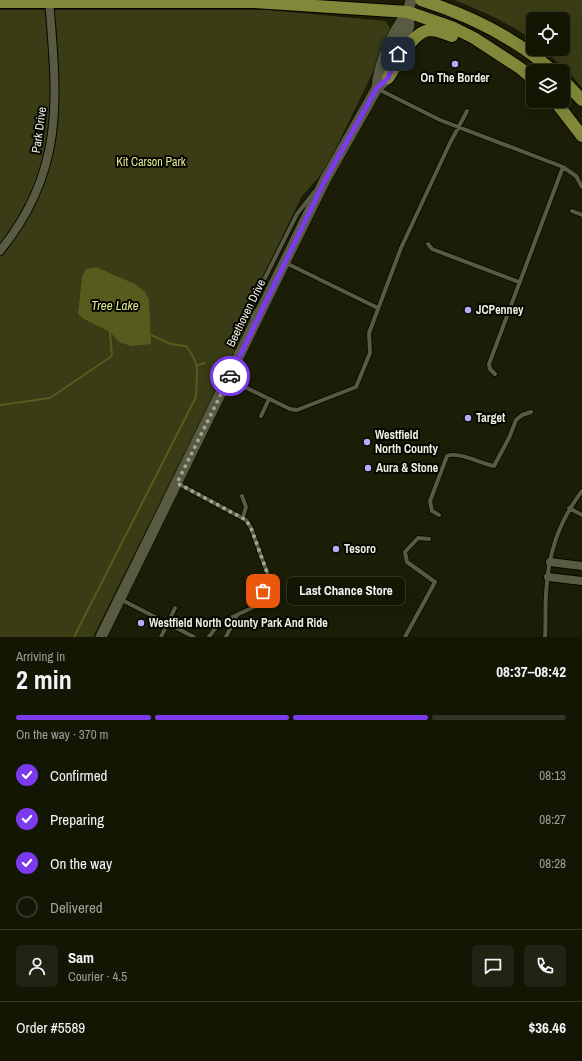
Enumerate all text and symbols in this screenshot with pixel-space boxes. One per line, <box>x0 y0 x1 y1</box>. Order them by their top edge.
map controls <box>526 12 570 108</box>
button: locate <box>526 12 570 56</box>
pin <box>381 37 415 71</box>
icon: home <box>387 43 409 65</box>
marker: On The Border <box>450 59 460 69</box>
button: layers <box>526 64 570 108</box>
place label: On The Border <box>421 70 490 86</box>
street label: Park Drive <box>28 106 50 154</box>
park label: Kit Carson Park <box>116 154 186 170</box>
street label: Beethoven Drive <box>223 277 269 349</box>
water label: Tree Lake <box>91 297 139 314</box>
place label: JCPenney <box>476 302 524 318</box>
marker: JCPenney <box>463 305 473 315</box>
courier <box>210 356 250 396</box>
icon: car <box>219 365 241 387</box>
place label: Target <box>476 410 506 426</box>
marker: Target <box>463 413 473 423</box>
place label: Westfield North County <box>375 427 438 457</box>
marker: Westfield North County <box>362 437 372 447</box>
place label: Aura & Stone <box>376 460 439 476</box>
marker: Aura & Stone <box>363 463 373 473</box>
place label: Tesoro <box>344 541 376 557</box>
marker: Tesoro <box>331 544 341 554</box>
pin <box>246 574 280 608</box>
callout: Last Chance Store <box>287 577 405 605</box>
icon: bag <box>252 580 274 602</box>
text: Last Chance Store <box>299 582 393 599</box>
place label: Westfield North County Park And Ride <box>149 615 328 631</box>
marker: Westfield North County Park And Ride <box>136 618 146 628</box>
text: Arriving in <box>16 648 65 665</box>
text: 08:37–08:42 <box>496 661 566 682</box>
text: 2 min <box>16 662 72 697</box>
text: On the way · 370 m <box>16 726 108 743</box>
icon: check <box>16 764 38 786</box>
text: Confirmed <box>50 765 107 786</box>
text: 08:13 <box>539 767 566 784</box>
icon: check <box>16 808 38 830</box>
text: Preparing <box>50 809 104 830</box>
text: 08:27 <box>539 811 566 828</box>
icon: check <box>16 852 38 874</box>
text: On the way <box>50 853 112 874</box>
text: 08:28 <box>539 855 566 872</box>
text: Delivered <box>50 897 103 918</box>
button: person <box>16 945 58 987</box>
button: chat <box>472 945 514 987</box>
button: phone <box>524 945 566 987</box>
text: Sam <box>68 947 94 968</box>
text: Courier · 4.5 <box>68 968 127 985</box>
text: Order #5589 <box>16 1017 85 1038</box>
text: $36.46 <box>528 1017 566 1038</box>

